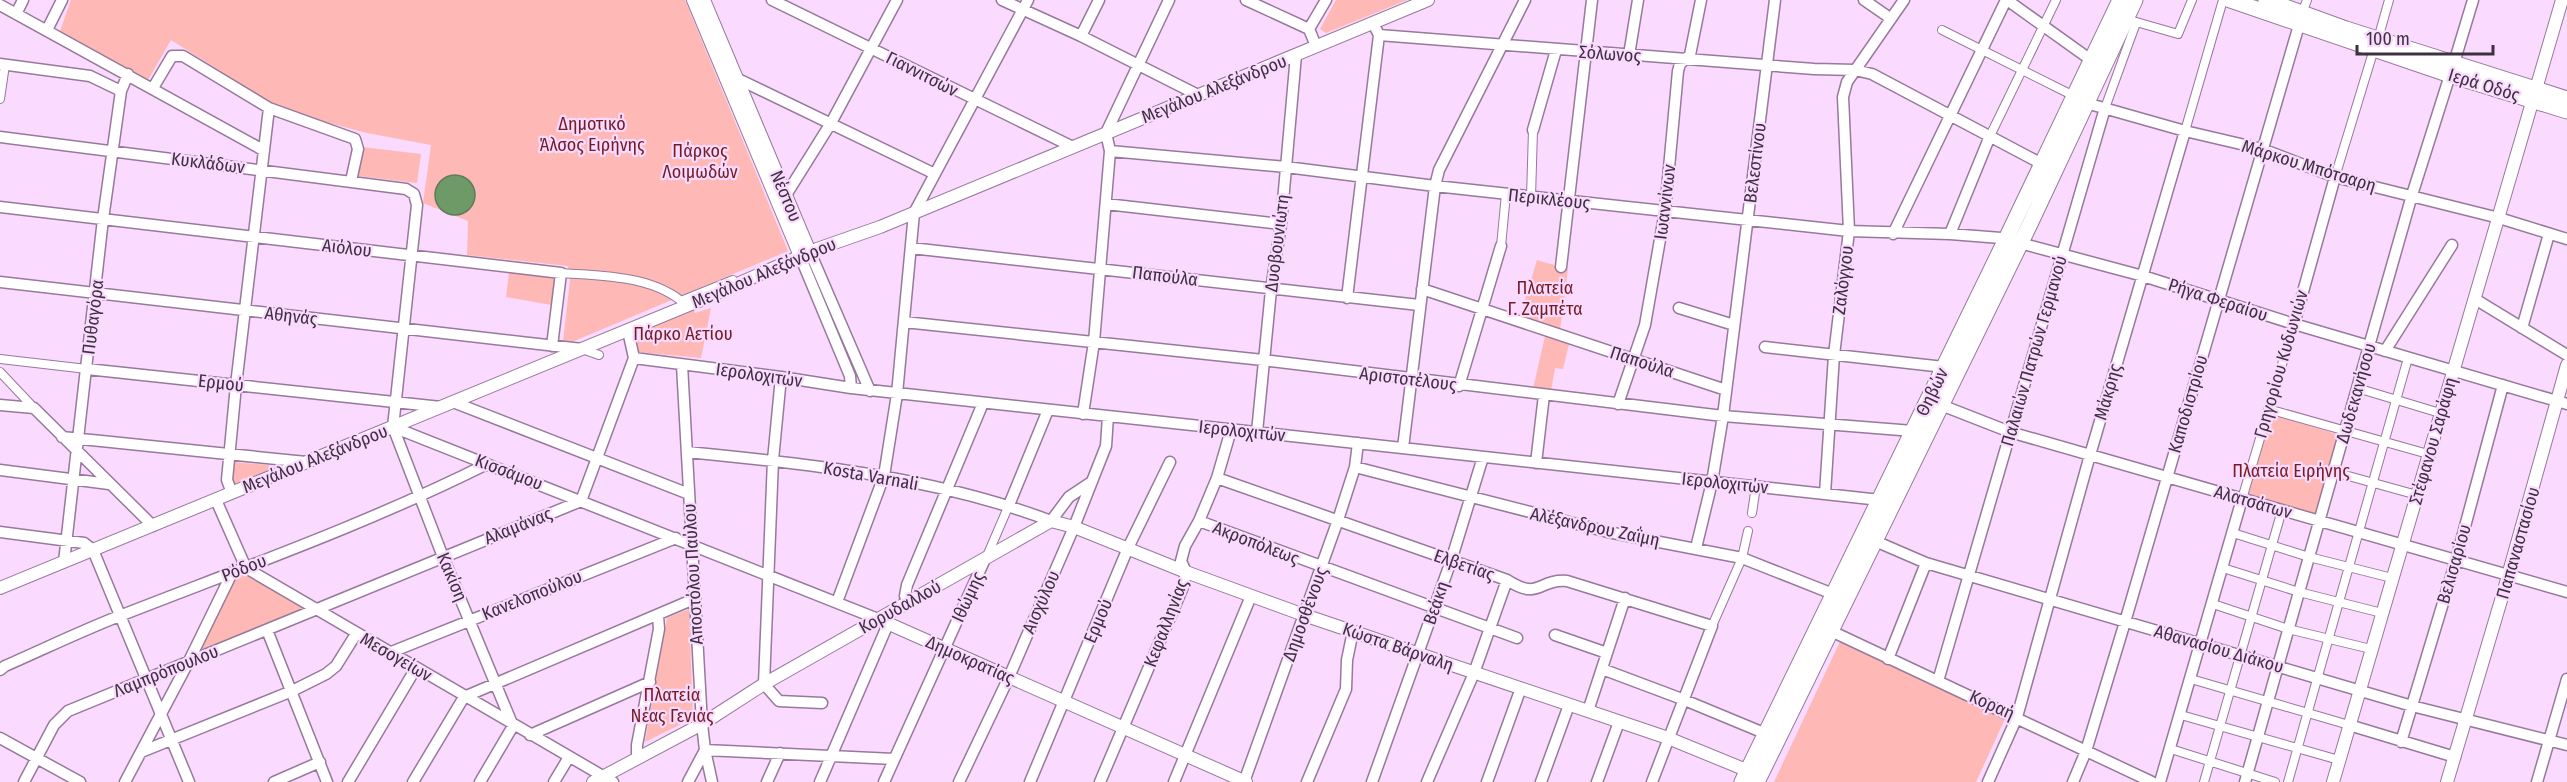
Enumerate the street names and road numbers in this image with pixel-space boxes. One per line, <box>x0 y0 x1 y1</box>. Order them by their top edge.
street label: Σόλωνος <box>1578 41 1642 67</box>
street label: Γιαννιτσών <box>882 46 962 102</box>
street label: Μεγάλου Αλεξάνδρου <box>1138 50 1290 128</box>
street label: Ιερά Οδός <box>2446 64 2523 106</box>
street label: Βελεστίνου <box>1739 122 1771 204</box>
street label: Μάρκου Μπότσαρη <box>2239 135 2379 197</box>
street label: Κυκλάδων <box>170 148 246 178</box>
street label: Ιωαννίνων <box>1649 163 1681 241</box>
street label: Νέστου <box>765 167 807 225</box>
street label: Περικλέους <box>1507 184 1592 214</box>
street label: Δυοβουνιώτη <box>1260 193 1294 293</box>
street label: Μεγάλου Αλεξάνδρου <box>688 233 840 313</box>
street label: Αιόλου <box>321 234 373 262</box>
street label: Ζαλόγγου <box>1828 244 1858 316</box>
street label: Παλαιών Πατρών Γερμανού <box>1996 253 2072 449</box>
street label: Παπούλα <box>1131 261 1199 291</box>
street label: Ρήγα Φεραίου <box>2166 274 2270 326</box>
street label: Πυθαγόρα <box>77 278 109 356</box>
street label: Γρηγορίου Κυδωνιών <box>2249 287 2313 441</box>
street label: Αθηνάς <box>263 302 319 330</box>
street label: Δωδεκανήσου <box>2331 340 2381 446</box>
street label: Παπούλα <box>1607 341 1677 383</box>
street label: Καποδιστρίου <box>2163 352 2213 456</box>
street label: Ιερολοχιτών <box>714 358 804 392</box>
street label: Μάκρης <box>2089 361 2127 423</box>
street label: Αριστοτέλους <box>1358 362 1458 396</box>
street label: Θηβών <box>1911 364 1953 420</box>
street label: Ερμού <box>197 370 245 396</box>
street label: Στέφανου Σαράφη <box>2404 375 2462 507</box>
street label: Ιερολοχιτών <box>1198 416 1287 447</box>
street label: Μεγάλου Αλεξάνδρου <box>239 420 391 498</box>
street label: Κισσάμου <box>472 449 546 495</box>
street label: Kosta Varnali <box>822 457 920 495</box>
street label: Ιερολοχιτών <box>1681 468 1770 499</box>
street label: Αλατσάτων <box>2212 480 2295 524</box>
street label: Παπαναστασίου <box>2491 484 2545 602</box>
street label: Αλαμάνας <box>481 502 555 550</box>
street label: Αποστόλου Παύλου <box>678 503 708 645</box>
street label: Αλέξανδρου Ζαΐμη <box>1528 503 1662 551</box>
street label: Ακροπόλεως <box>1210 516 1303 570</box>
street label: Βελισαρίου <box>2432 522 2476 606</box>
street label: Ελβετίας <box>1431 544 1498 586</box>
street label: Ρόδου <box>218 549 270 587</box>
street label: Κακίση <box>432 549 472 605</box>
street label: Δημοσθένους <box>1278 564 1332 664</box>
street label: Κανελοπούλου <box>479 565 585 625</box>
street label: Αισχύλου <box>1017 567 1065 637</box>
street label: Ιθώμης <box>947 568 989 626</box>
street label: Κορυδαλλού <box>855 575 945 639</box>
street label: Κεφαλληνίας <box>1139 575 1193 670</box>
street label: Βεάκη <box>1418 578 1454 628</box>
street label: Ερμού <box>1079 595 1117 647</box>
street label: Κώστα Βάρναλη <box>1340 618 1456 676</box>
street label: Αθανασίου Διάκου <box>2152 620 2286 678</box>
street label: Μεσογείων <box>356 628 436 686</box>
street label: Δημοκρατίας <box>922 631 1018 689</box>
street label: Λαμπρόπουλου <box>110 640 222 702</box>
street label: Κοραή <box>1966 685 2018 725</box>

